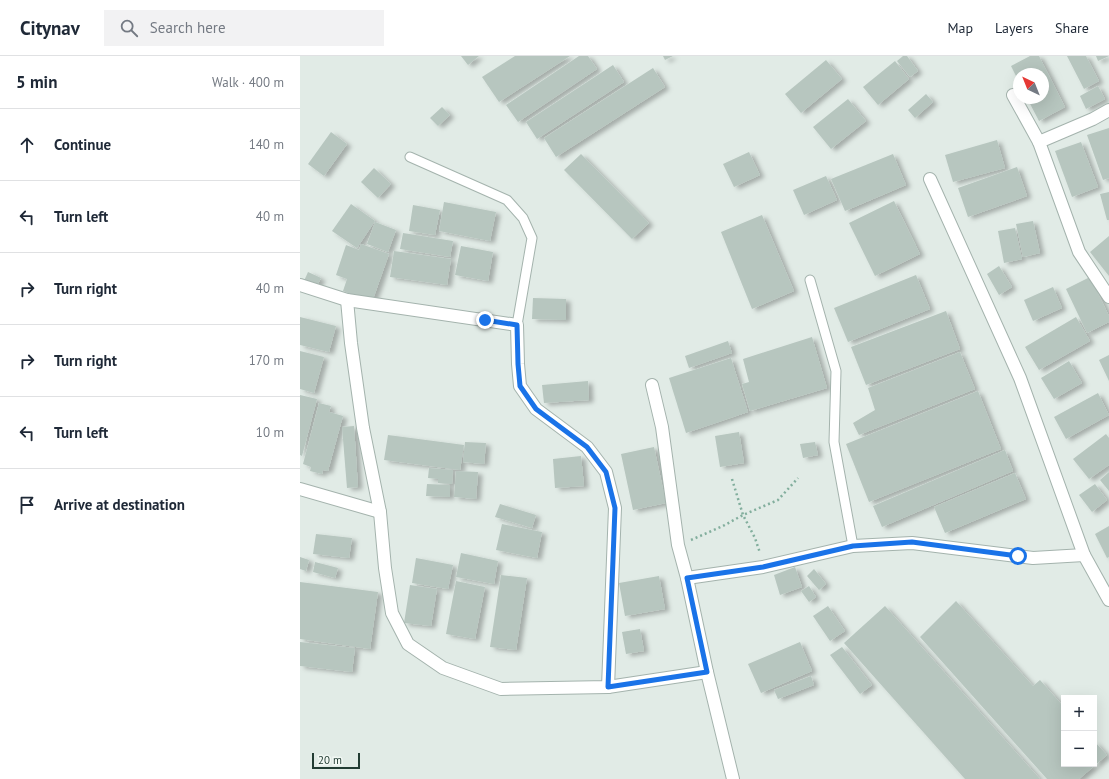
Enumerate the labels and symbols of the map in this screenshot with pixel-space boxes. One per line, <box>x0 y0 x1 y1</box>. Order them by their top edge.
north arrow <box>1013 68 1049 104</box>
route end <box>476 311 494 329</box>
route start <box>1009 547 1027 565</box>
scale bar <box>312 751 360 770</box>

